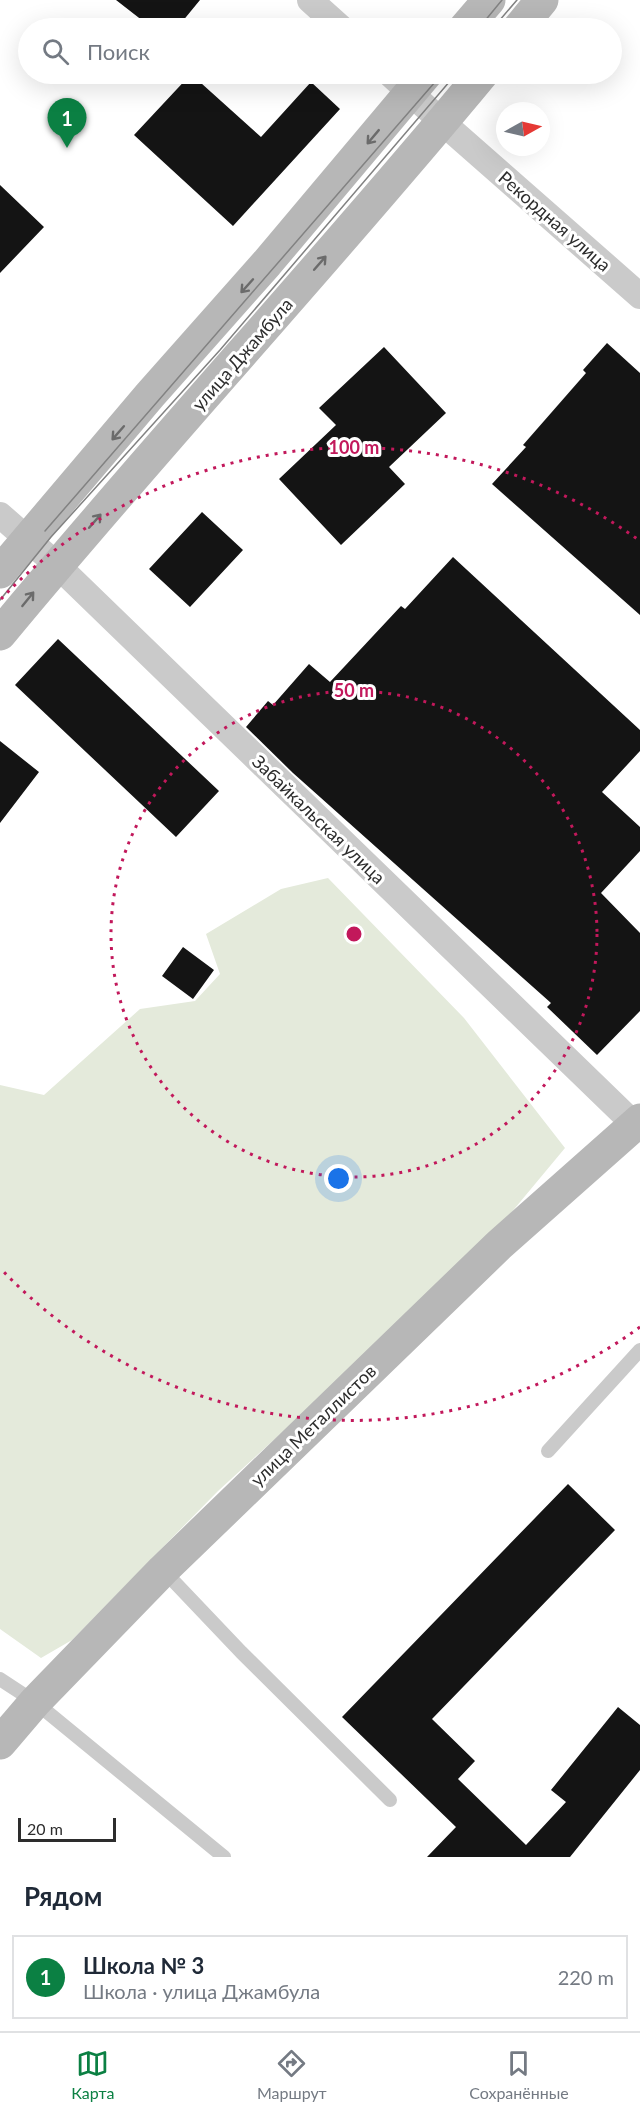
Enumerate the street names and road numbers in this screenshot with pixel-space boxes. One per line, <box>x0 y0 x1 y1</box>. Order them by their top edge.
street label: Рекордная улица <box>494 166 616 276</box>
street label: улица Джамбула <box>187 293 297 415</box>
street label: Забайкальская улица <box>248 750 390 888</box>
street label: улица Металлистов <box>246 1360 380 1490</box>

